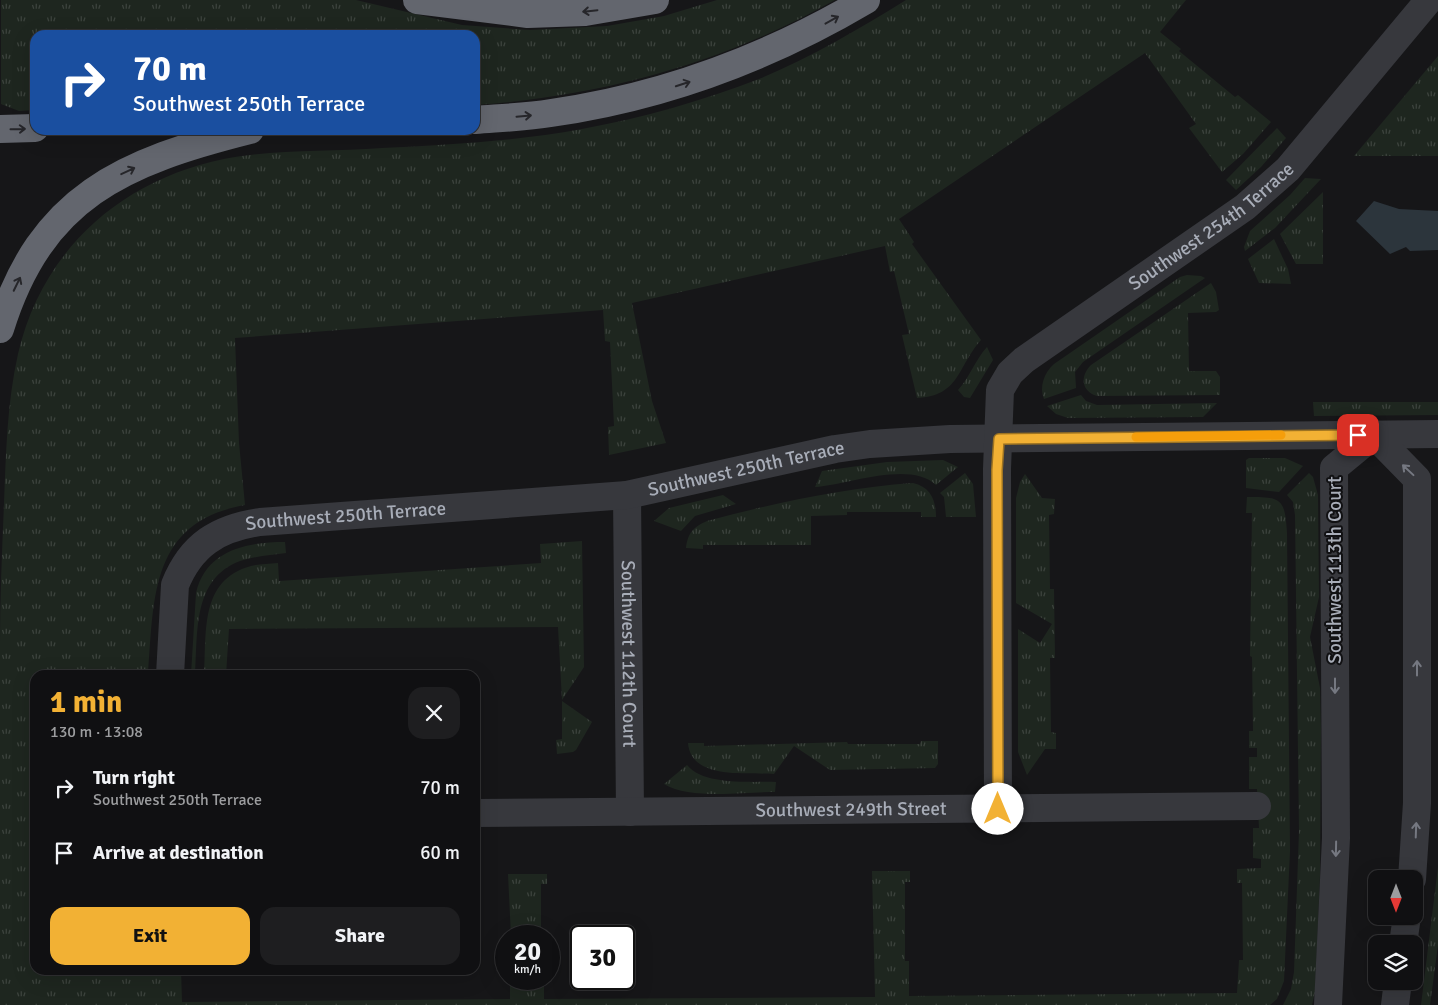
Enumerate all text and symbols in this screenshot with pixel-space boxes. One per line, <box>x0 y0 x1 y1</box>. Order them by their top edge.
one-way arrow <box>583 6 599 16</box>
one-way arrow <box>824 15 839 25</box>
text: 70 m <box>133 47 207 90</box>
icon: right <box>50 50 115 115</box>
one-way arrow <box>674 79 690 88</box>
text: Southwest 250th Terrace <box>133 90 365 117</box>
one-way arrow <box>515 111 531 120</box>
one-way arrow <box>9 124 25 133</box>
street label: Southwest 254th Terrace <box>1124 157 1299 296</box>
one-way arrow <box>120 166 135 175</box>
one-way arrow <box>13 277 22 292</box>
pin <box>1337 414 1379 456</box>
icon: arrive <box>1344 421 1372 449</box>
street label: Southwest 250th Terrace <box>646 436 846 502</box>
one-way arrow <box>1402 464 1414 476</box>
street label: Southwest 113th Court <box>1323 476 1347 664</box>
street label: Southwest 250th Terrace <box>243 496 447 536</box>
street label: Southwest 112th Court <box>616 560 641 748</box>
one-way arrow <box>1412 660 1422 676</box>
one-way arrow <box>1330 678 1340 694</box>
text: 1 min <box>50 684 122 721</box>
button: close <box>408 687 460 739</box>
text: 130 m · 13:08 <box>50 722 143 742</box>
text: Turn right <box>93 766 175 790</box>
icon: right <box>50 774 78 802</box>
text: 70 m <box>420 776 460 800</box>
position arrow <box>971 782 1023 834</box>
text: Southwest 250th Terrace <box>93 790 262 810</box>
street label: Southwest 249th Street <box>755 797 947 822</box>
one-way arrow <box>1411 822 1421 838</box>
icon: arrive <box>50 839 78 867</box>
one-way arrow <box>1331 840 1341 857</box>
text: Arrive at destination <box>93 841 264 865</box>
text: 60 m <box>420 841 460 865</box>
north arrow <box>1368 870 1422 925</box>
map controls <box>1368 870 1423 990</box>
button: Exit <box>50 907 250 965</box>
button: Share <box>260 907 460 965</box>
speed limit sign: 30 <box>570 925 635 990</box>
button: layers <box>1368 935 1423 990</box>
text: 20 <box>514 936 541 967</box>
text: km/h <box>514 962 541 977</box>

